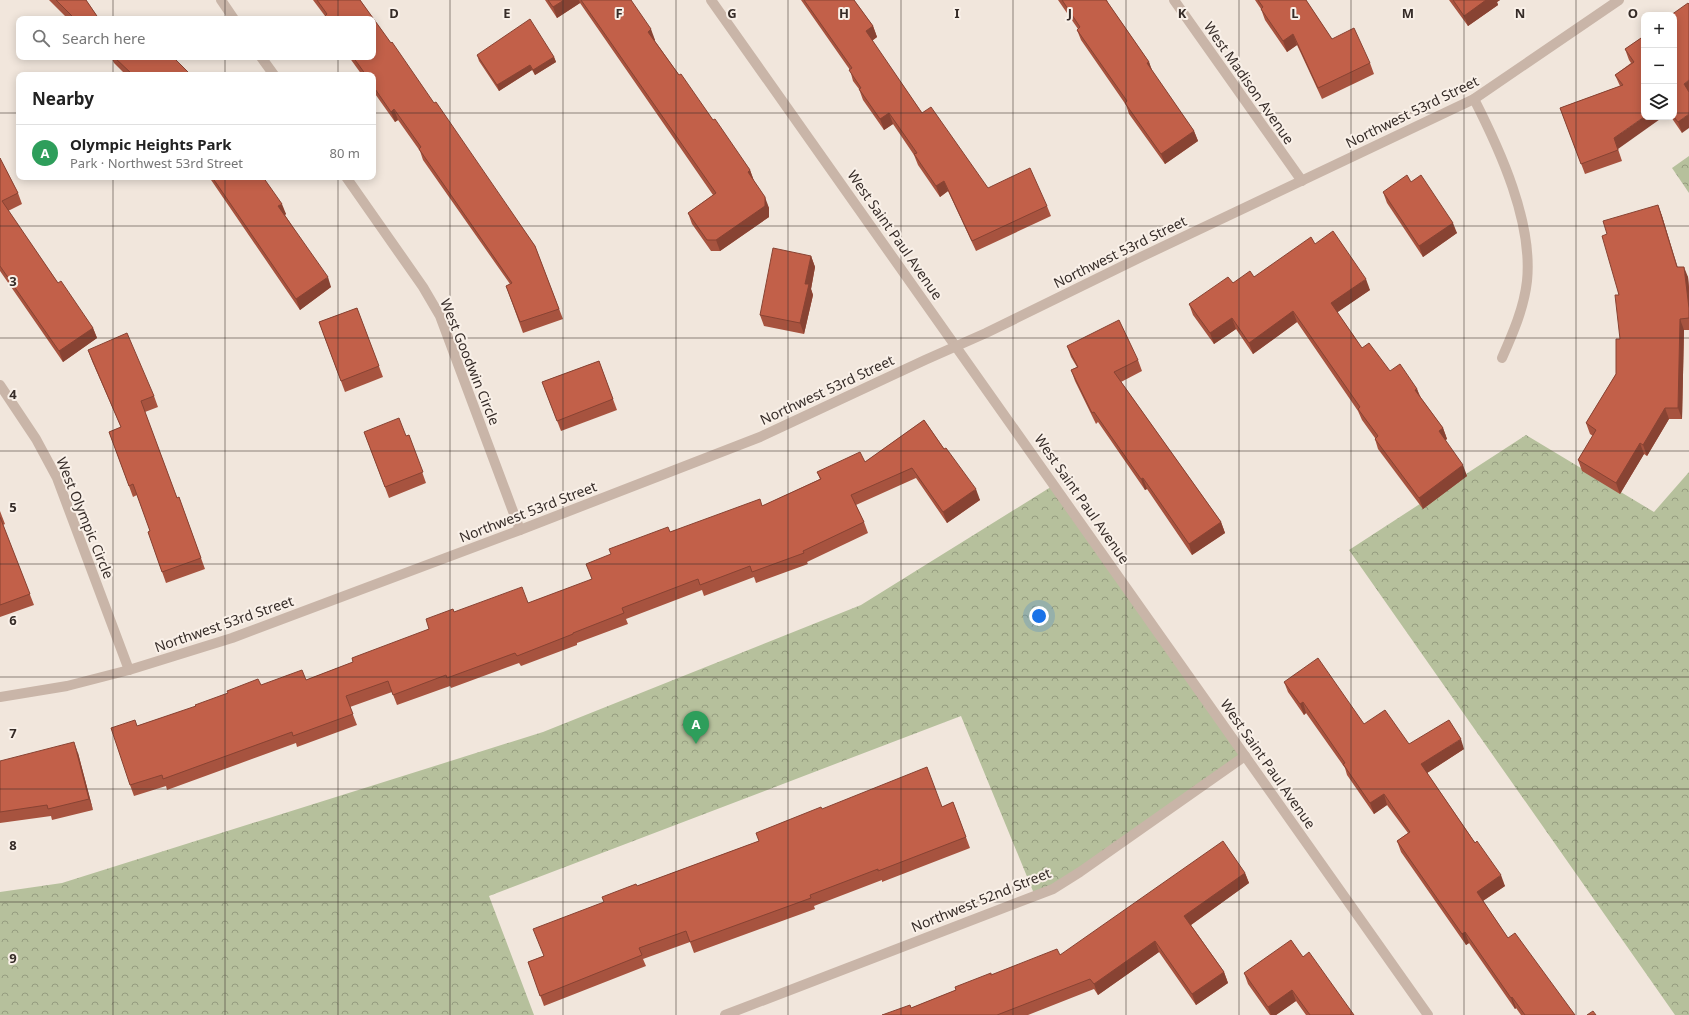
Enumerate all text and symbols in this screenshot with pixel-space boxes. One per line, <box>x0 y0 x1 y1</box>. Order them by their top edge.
text: D <box>389 4 399 22</box>
text: E <box>503 4 511 22</box>
text: F <box>615 4 623 22</box>
text: G <box>727 4 737 22</box>
text: H <box>839 4 849 22</box>
text: I <box>954 4 960 22</box>
text: J <box>1067 4 1072 22</box>
text: K <box>1178 4 1187 22</box>
text: L <box>1291 4 1299 22</box>
text: M <box>1402 4 1414 22</box>
text: N <box>1515 4 1525 22</box>
text: O <box>1628 4 1638 22</box>
map controls <box>1641 12 1677 120</box>
button: + <box>1641 12 1677 48</box>
search box <box>16 16 376 60</box>
street label: West Madison Avenue <box>1200 18 1299 148</box>
icon: search <box>30 27 52 49</box>
text: Search here <box>62 28 145 48</box>
button: − <box>1641 48 1677 84</box>
street label: Northwest 53rd Street <box>1342 71 1481 152</box>
button: layers <box>1641 84 1677 120</box>
text: Nearby <box>32 87 94 110</box>
text: Olympic Heights Park <box>70 134 232 154</box>
text: A <box>41 144 50 162</box>
text: 80 m <box>330 144 360 162</box>
text: Park · Northwest 53rd Street <box>70 154 243 172</box>
street label: West Saint Paul Avenue <box>843 166 947 303</box>
street label: Northwest 53rd Street <box>1050 211 1189 292</box>
text: 3 <box>9 272 17 290</box>
street label: West Goodwin Circle <box>436 296 505 428</box>
street label: Northwest 53rd Street <box>757 350 897 429</box>
text: 4 <box>9 385 17 403</box>
street label: West Saint Paul Avenue <box>1030 430 1134 567</box>
street label: West Olympic Circle <box>52 454 119 582</box>
street label: Northwest 53rd Street <box>456 477 599 547</box>
text: 5 <box>9 498 17 516</box>
street label: Northwest 53rd Street <box>152 591 296 656</box>
your location <box>1029 606 1049 626</box>
text: 6 <box>9 611 17 629</box>
street label: West Saint Paul Avenue <box>1216 695 1320 832</box>
pin: A <box>683 711 709 744</box>
text: 7 <box>9 724 17 742</box>
text: 8 <box>9 836 17 854</box>
street label: Northwest 52nd Street <box>908 863 1053 936</box>
text: 9 <box>9 949 17 967</box>

